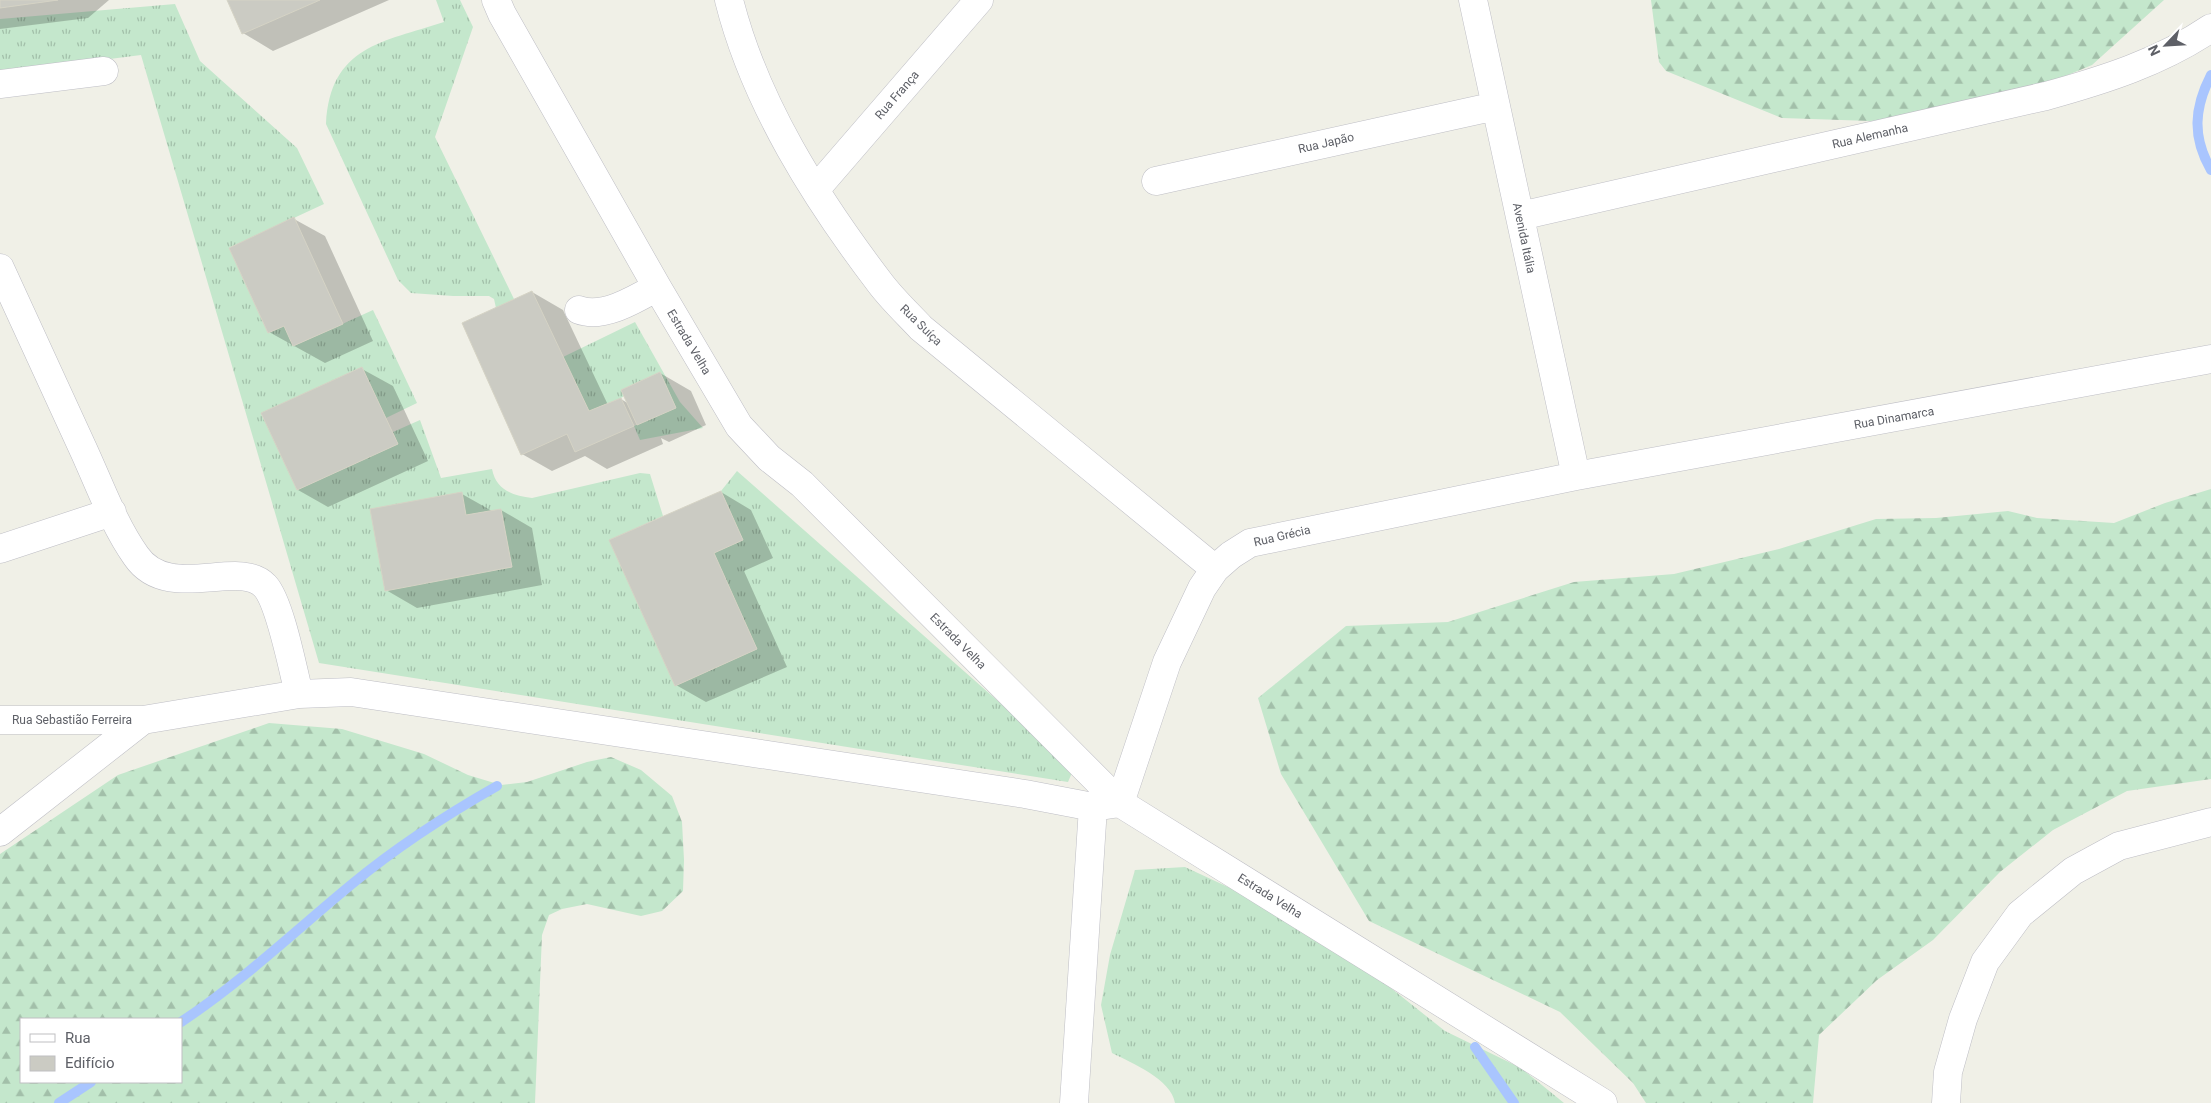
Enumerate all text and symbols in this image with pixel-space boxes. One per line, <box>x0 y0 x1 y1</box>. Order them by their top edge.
north arrow <box>2141 20 2191 70</box>
text: N <box>2145 43 2164 58</box>
street label: Rua França <box>872 68 922 122</box>
street label: Rua Alemanha <box>1831 120 1909 152</box>
street label: Rua Japão <box>1297 130 1355 156</box>
street label: Avenida Itália <box>1510 202 1538 274</box>
street label: Rua Suíça <box>897 302 945 348</box>
street label: Estrada Velha <box>664 307 714 377</box>
street label: Rua Dinamarca <box>1853 404 1935 432</box>
street label: Rua Grécia <box>1252 523 1312 549</box>
street label: Estrada Velha <box>927 610 989 672</box>
street label: Rua Sebastião Ferreira <box>12 713 132 727</box>
street label: Estrada Velha <box>1235 871 1305 921</box>
legend <box>20 1018 182 1083</box>
text: Rua <box>65 1029 91 1047</box>
text: Edifício <box>65 1054 114 1072</box>

